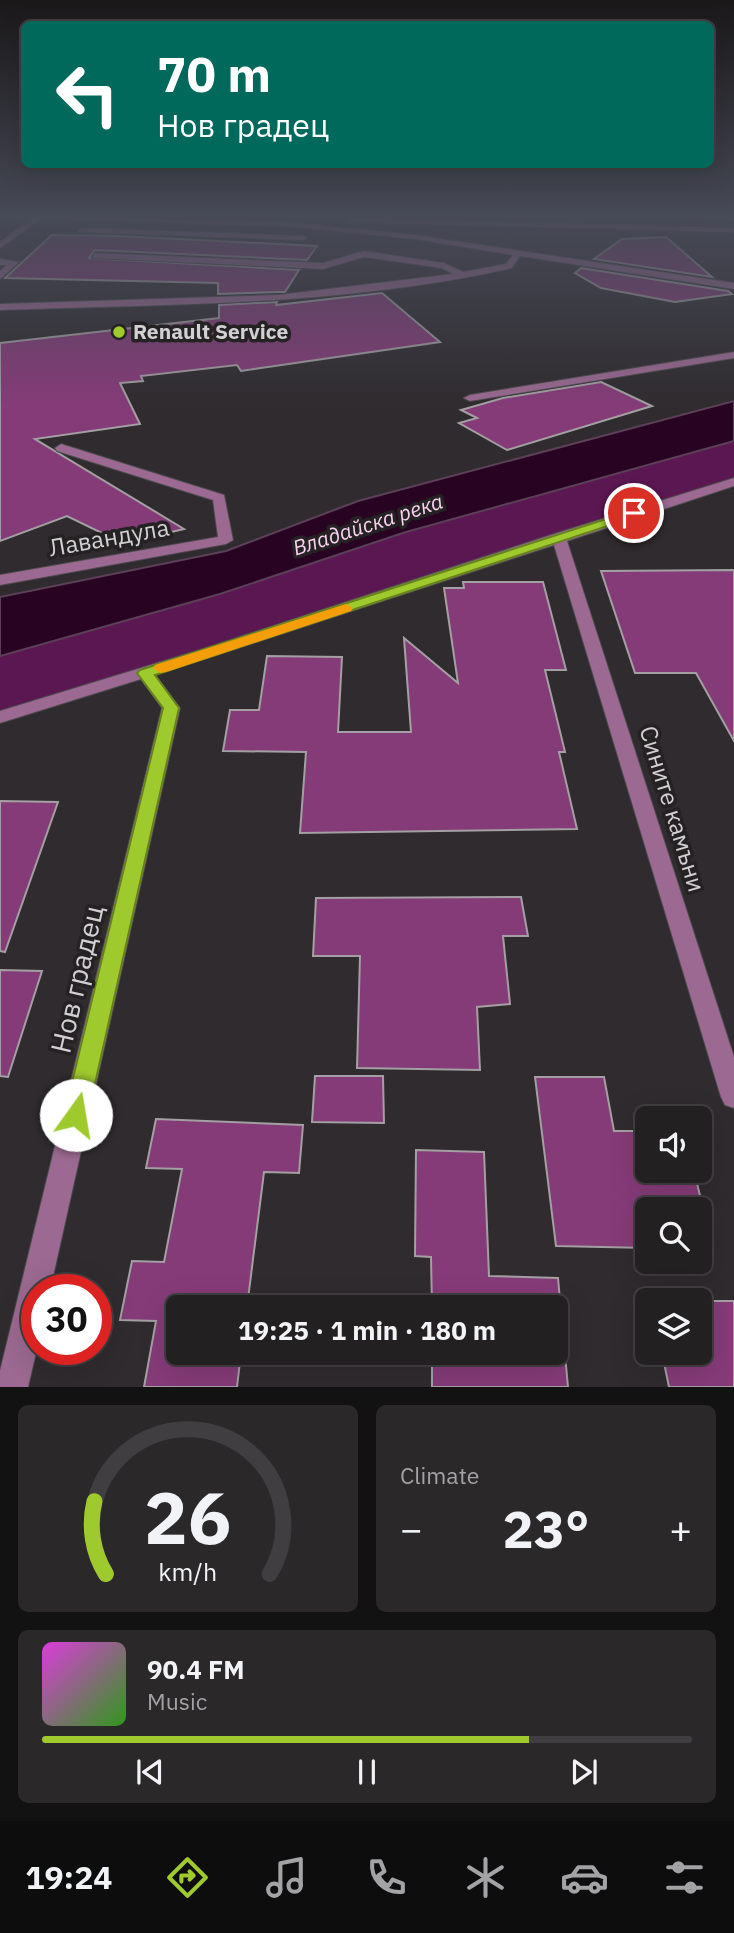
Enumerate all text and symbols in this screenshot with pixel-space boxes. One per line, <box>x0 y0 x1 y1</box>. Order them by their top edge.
text: 70 m <box>157 42 271 105</box>
icon: left <box>42 49 133 140</box>
text: Нов градец <box>157 104 329 146</box>
place label: Renault Service <box>133 317 288 345</box>
marker: Renault Service <box>111 324 127 340</box>
pin <box>604 483 664 543</box>
water label: Владайска река <box>289 487 446 562</box>
icon: arrive <box>615 494 653 532</box>
street label: Лавандула <box>46 511 172 563</box>
street label: Сините камъни <box>633 722 713 896</box>
street label: Нов градец <box>42 901 112 1056</box>
position arrow <box>39 1078 113 1152</box>
map controls <box>635 1106 712 1365</box>
button: sound <box>635 1106 712 1183</box>
button: search <box>635 1197 712 1274</box>
speed limit sign: 30 <box>21 1274 112 1365</box>
button: layers <box>635 1288 712 1365</box>
text: 19:25 · 1 min · 180 m <box>238 1313 496 1347</box>
text: Climate <box>400 1460 479 1490</box>
text: 26 <box>144 1470 232 1565</box>
text: 23° <box>503 1495 589 1562</box>
text: − <box>400 1504 423 1553</box>
text: + <box>669 1504 692 1553</box>
text: km/h <box>159 1555 217 1588</box>
text: 90.4 FM <box>147 1652 245 1686</box>
text: Music <box>147 1686 207 1716</box>
icon: previous <box>131 1753 169 1791</box>
icon: pause <box>348 1753 386 1791</box>
icon: next <box>565 1753 603 1791</box>
icon: directions <box>163 1853 212 1902</box>
icon: music <box>262 1853 311 1902</box>
icon: phone <box>362 1853 411 1902</box>
icon: climate <box>461 1853 510 1902</box>
icon: car <box>560 1853 609 1902</box>
icon: filters <box>660 1853 709 1902</box>
text: 19:24 <box>25 1856 113 1898</box>

